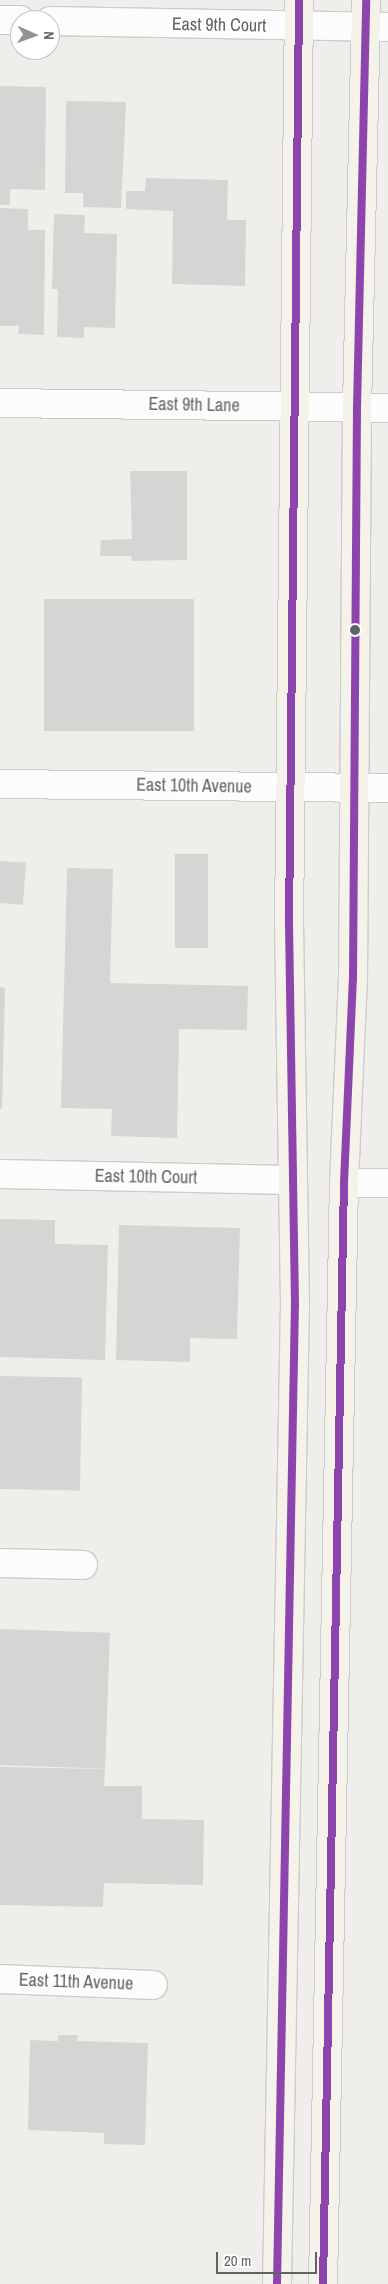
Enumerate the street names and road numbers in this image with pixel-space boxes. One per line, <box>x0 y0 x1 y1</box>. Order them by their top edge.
street label: East 9th Court <box>172 13 266 37</box>
street label: East 9th Lane <box>148 393 240 417</box>
street label: East 10th Avenue <box>136 774 252 798</box>
street label: East 10th Court <box>95 1165 197 1189</box>
street label: East 11th Avenue <box>18 1969 134 1995</box>

